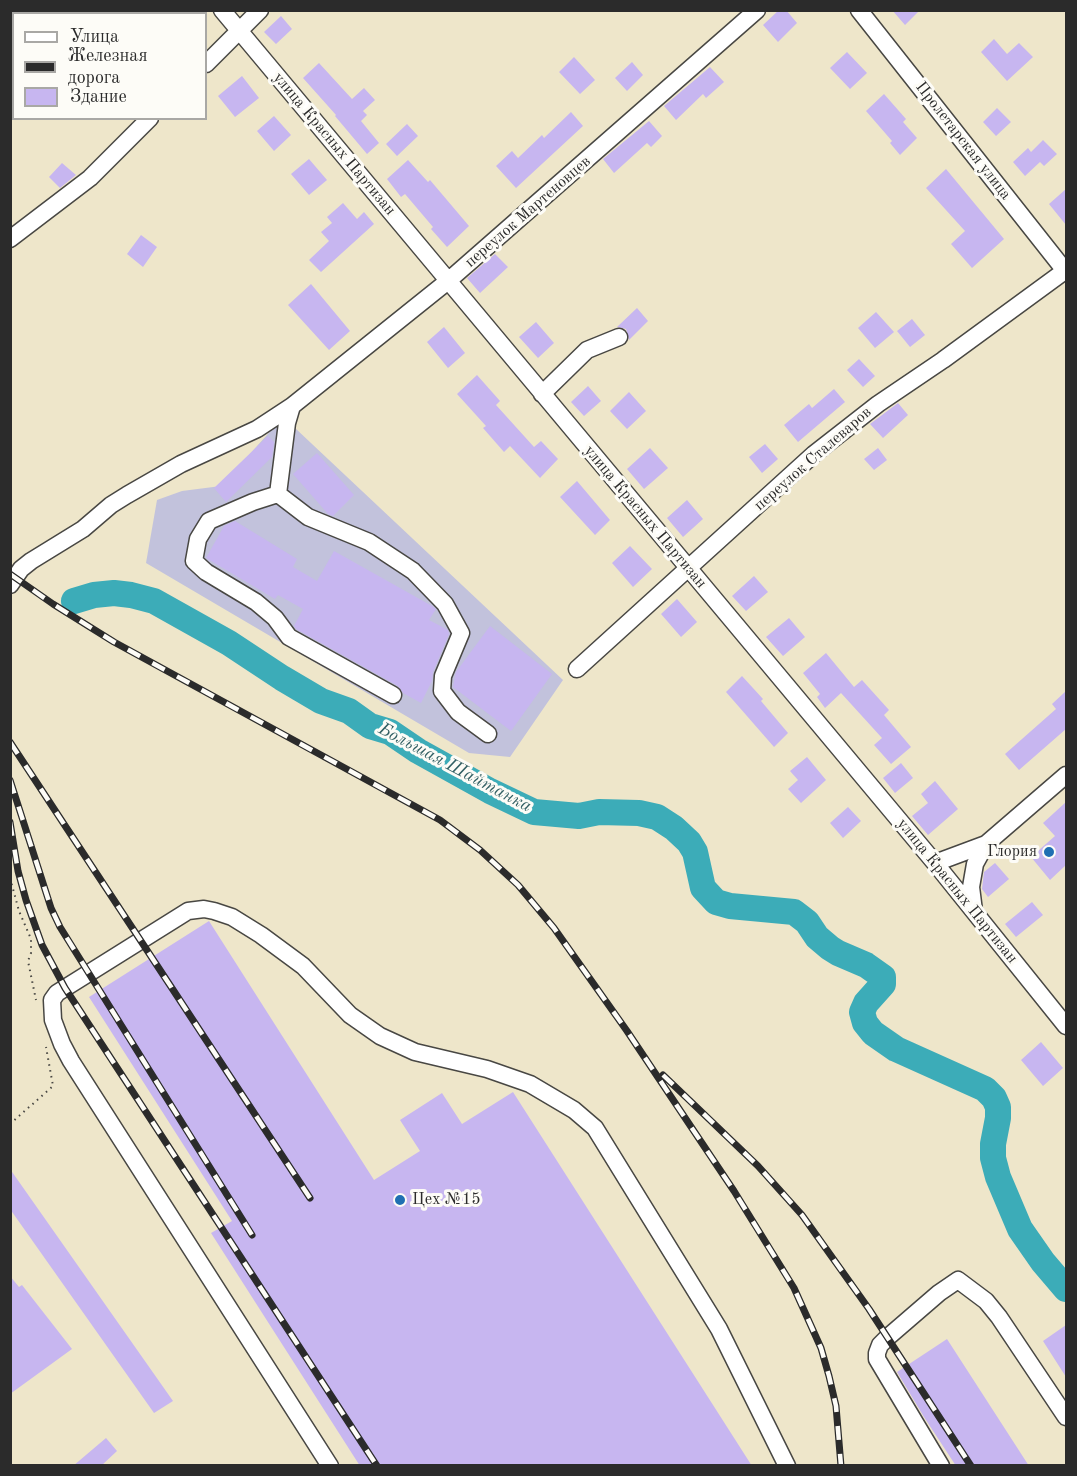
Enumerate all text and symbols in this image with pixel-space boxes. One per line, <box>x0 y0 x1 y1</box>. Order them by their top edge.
legend <box>12 12 207 120</box>
text: Улица <box>70 28 119 46</box>
text: Железная дорога <box>68 47 148 87</box>
street label: улица Красных Партизан <box>268 69 400 219</box>
street label: Пролетарская улица <box>911 78 1015 204</box>
text: Здание <box>70 88 127 106</box>
street label: переулок Мартеновцев <box>461 152 595 272</box>
street label: переулок Сталеваров <box>750 403 876 515</box>
street label: улица Красных Партизан <box>579 442 711 592</box>
water label: Большая Шайтанка <box>375 719 535 817</box>
street label: улица Красных Партизан <box>893 815 1021 967</box>
place label: Глория <box>987 842 1037 862</box>
marker: Глория <box>1042 845 1056 859</box>
place label: Цех №15 <box>412 1190 481 1210</box>
marker: Цех №15 <box>393 1193 407 1207</box>

